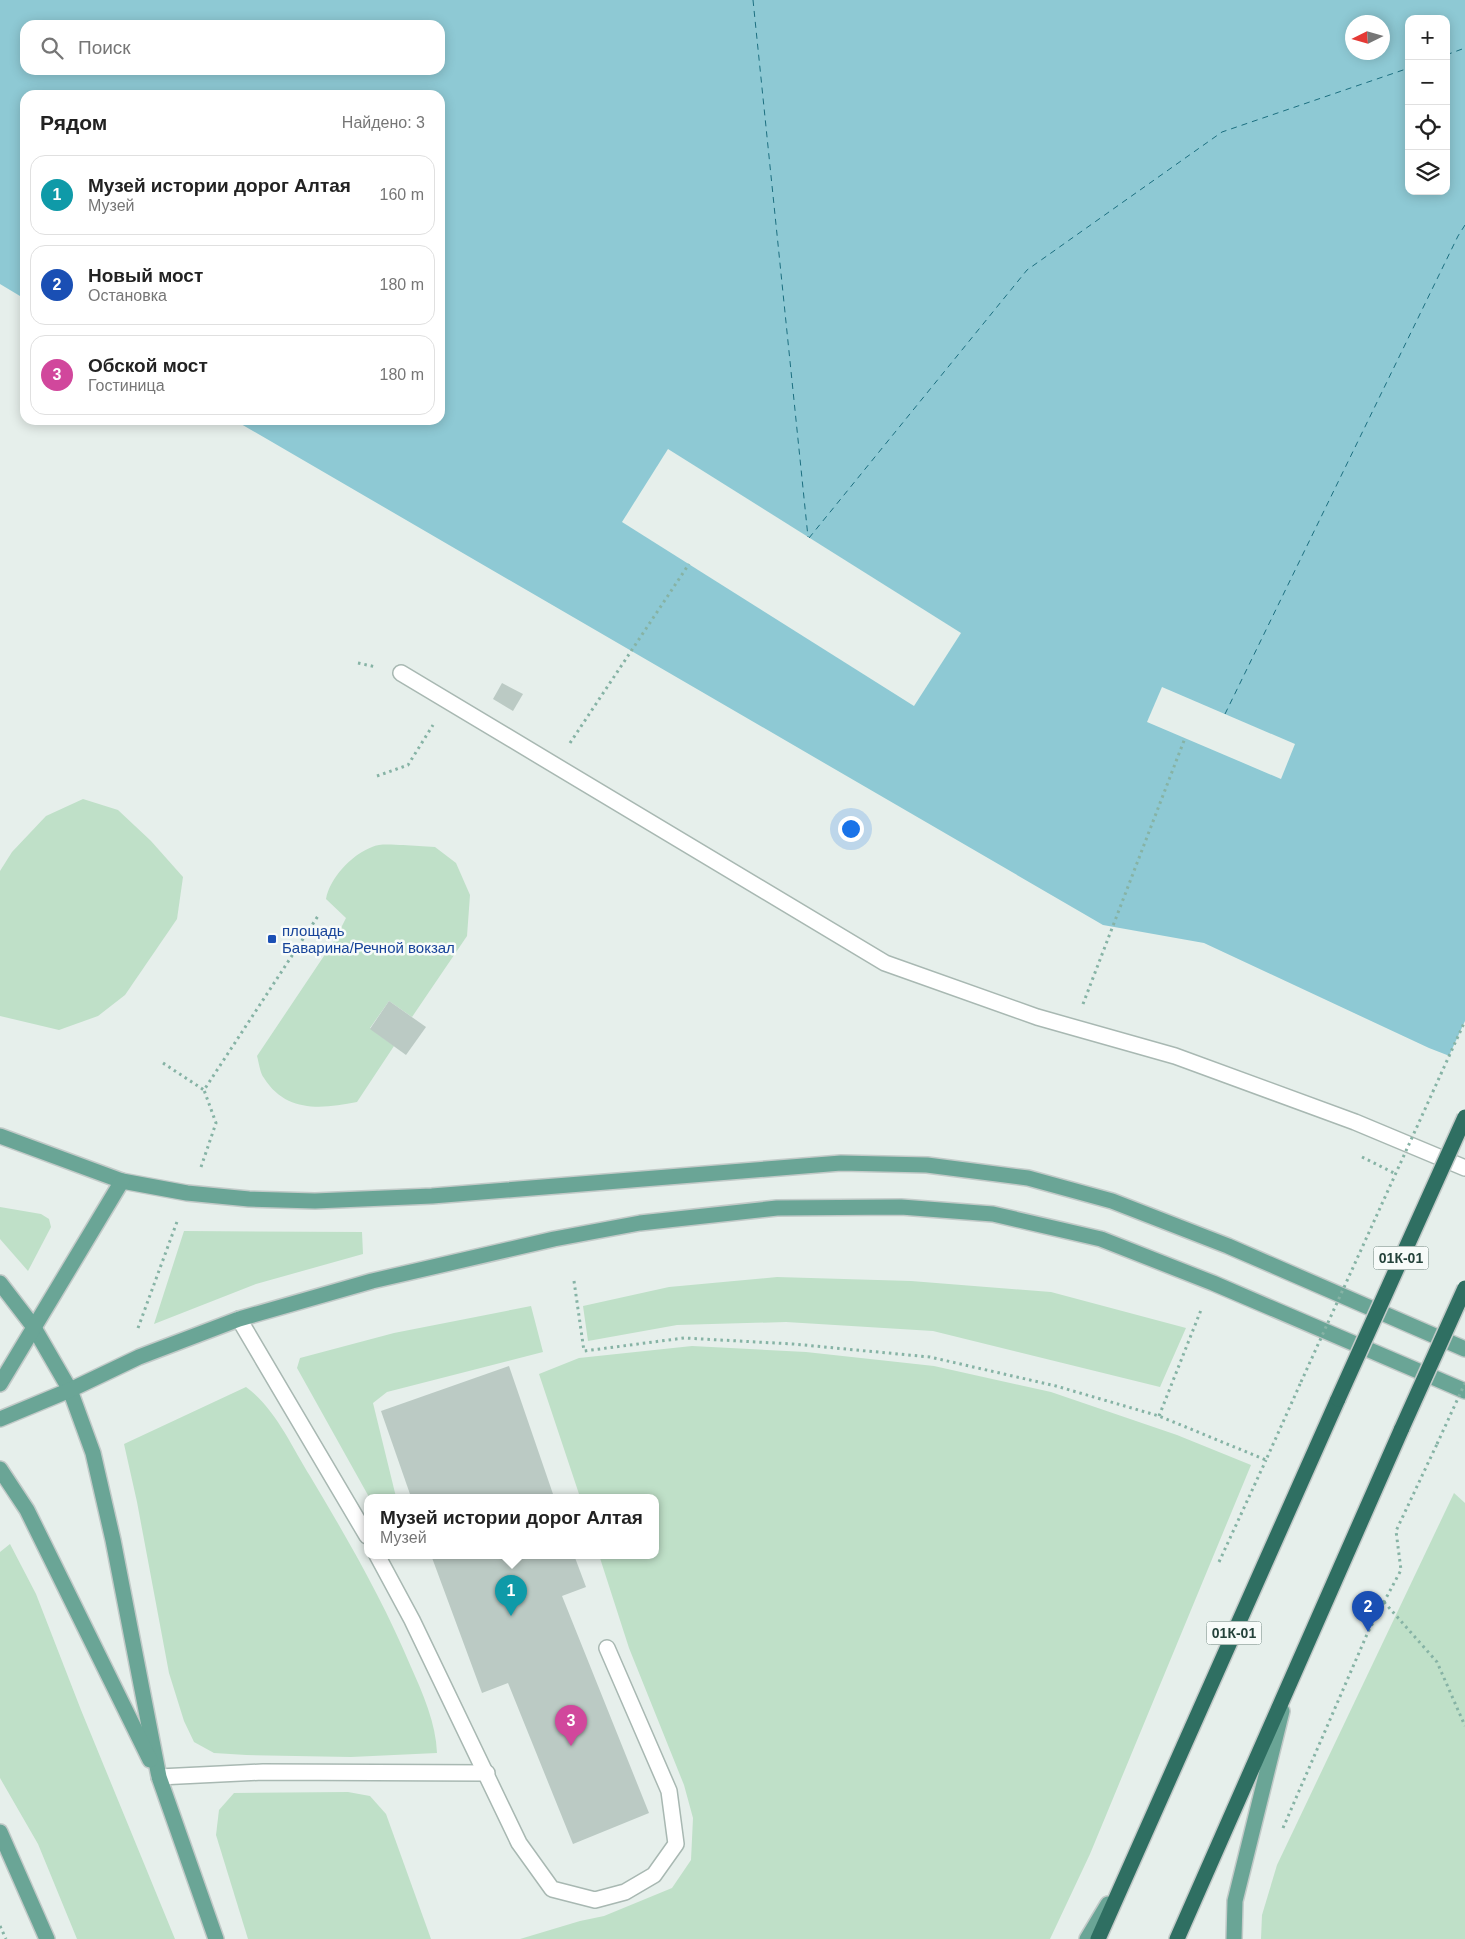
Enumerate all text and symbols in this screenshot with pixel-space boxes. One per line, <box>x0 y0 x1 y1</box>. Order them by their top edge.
north arrow <box>1345 15 1390 60</box>
map controls <box>1405 15 1450 195</box>
button: + <box>1405 15 1450 60</box>
search box <box>20 20 445 75</box>
icon: search <box>38 34 66 62</box>
text: Поиск <box>78 37 131 58</box>
button: − <box>1405 60 1450 105</box>
button: locate <box>1405 105 1450 150</box>
text: Рядом <box>40 111 107 134</box>
text: Найдено: 3 <box>342 114 425 131</box>
button: layers <box>1405 150 1450 195</box>
text: Музей истории дорог Алтая <box>88 175 351 196</box>
text: 1 <box>53 186 61 203</box>
text: 160 m <box>380 186 424 203</box>
text: Музей <box>88 197 135 214</box>
text: Новый мост <box>88 265 203 286</box>
text: 2 <box>53 276 61 293</box>
text: 180 m <box>380 276 424 293</box>
text: Остановка <box>88 287 167 304</box>
text: Обской мост <box>88 355 208 376</box>
text: 3 <box>53 366 61 383</box>
text: 180 m <box>380 366 424 383</box>
text: Гостиница <box>88 377 165 394</box>
your location <box>838 816 864 842</box>
place label: площадь Баварина/Речной вокзал <box>282 922 455 956</box>
marker: площадь Баварина/Речной вокзал <box>266 933 278 945</box>
road number: 01К-01 <box>1374 1246 1428 1270</box>
popup <box>364 1494 659 1559</box>
text: Музей истории дорог Алтая <box>380 1507 643 1528</box>
text: Музей <box>380 1529 427 1546</box>
pin: 1 <box>495 1575 527 1616</box>
pin: 2 <box>1352 1591 1384 1632</box>
road number: 01К-01 <box>1206 1622 1262 1645</box>
pin: 3 <box>555 1705 587 1746</box>

